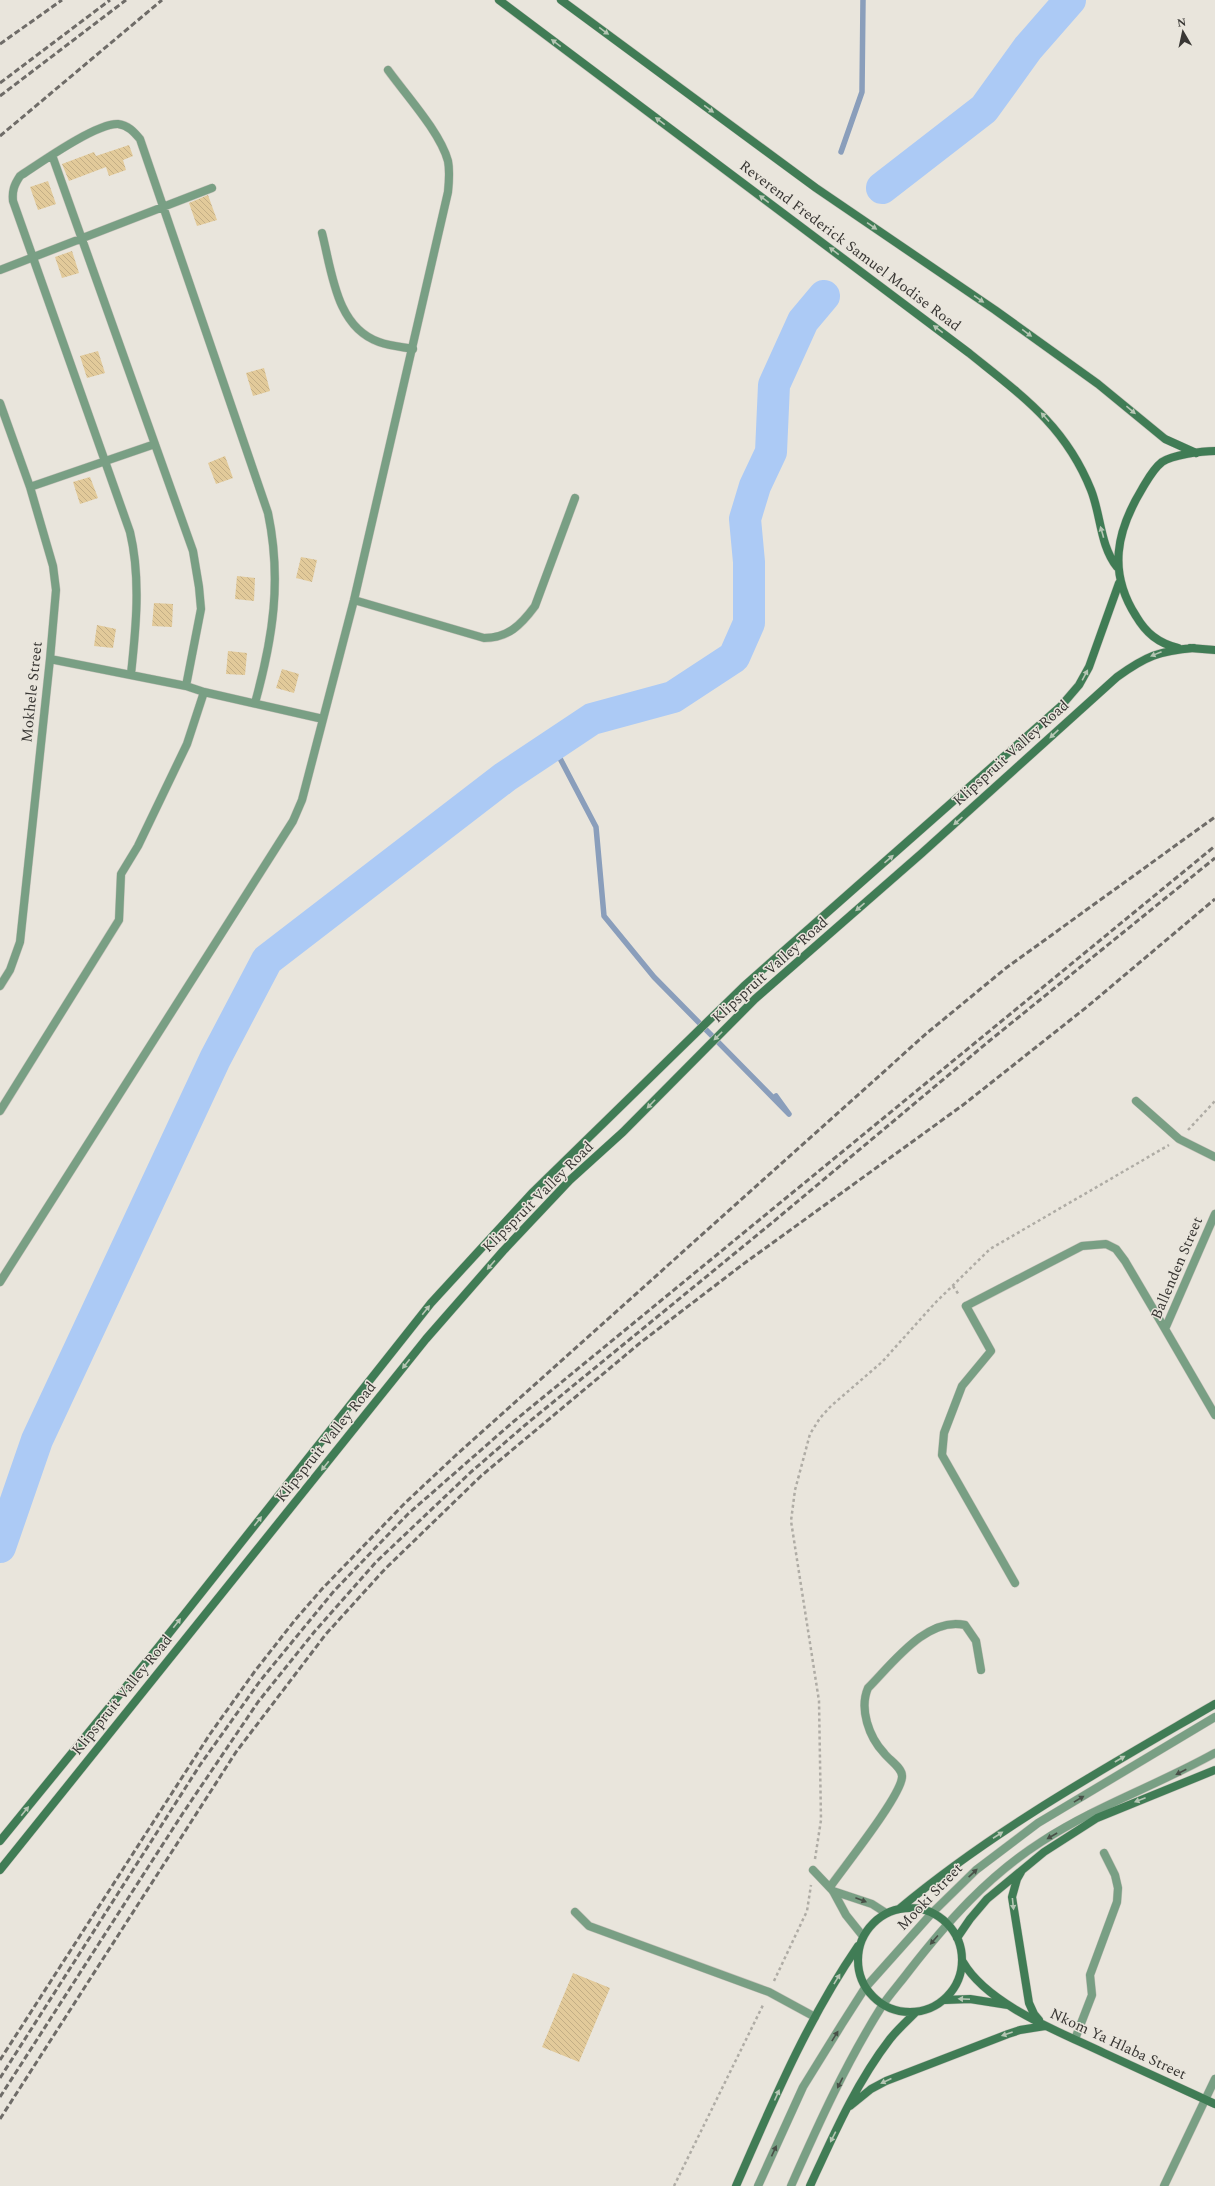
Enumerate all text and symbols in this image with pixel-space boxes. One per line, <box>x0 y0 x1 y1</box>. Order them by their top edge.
north arrow <box>1163 12 1203 52</box>
text: N <box>1176 14 1187 32</box>
one-way arrow <box>599 27 609 35</box>
one-way arrow <box>551 39 561 47</box>
one-way arrow <box>703 104 714 113</box>
one-way arrow <box>655 117 665 125</box>
street label: Reverend Frederick Samuel Modise Road <box>734 155 966 337</box>
one-way arrow <box>759 195 769 203</box>
one-way arrow <box>866 222 878 229</box>
one-way arrow <box>829 247 839 255</box>
one-way arrow <box>974 295 984 303</box>
one-way arrow <box>932 325 943 334</box>
one-way arrow <box>1022 328 1032 336</box>
one-way arrow <box>1126 406 1137 415</box>
one-way arrow <box>1040 412 1050 422</box>
one-way arrow <box>1099 526 1105 538</box>
street label: Mokhele Street <box>15 640 49 744</box>
one-way arrow <box>1150 652 1162 658</box>
one-way arrow <box>1081 669 1088 681</box>
street label: Klipspruit Valley Road <box>948 694 1074 812</box>
one-way arrow <box>1049 729 1059 739</box>
one-way arrow <box>953 816 963 826</box>
one-way arrow <box>884 854 894 864</box>
one-way arrow <box>856 902 865 911</box>
street label: Klipspruit Valley Road <box>707 911 833 1029</box>
one-way arrow <box>713 1031 723 1041</box>
one-way arrow <box>646 1099 656 1109</box>
street label: Klipspruit Valley Road <box>477 1136 599 1258</box>
street label: Ballenden Street <box>1145 1213 1209 1323</box>
one-way arrow <box>486 1260 495 1270</box>
one-way arrow <box>421 1305 430 1315</box>
one-way arrow <box>402 1358 410 1369</box>
street label: Klipspruit Valley Road <box>270 1377 382 1507</box>
one-way arrow <box>321 1460 330 1471</box>
one-way arrow <box>253 1516 262 1527</box>
one-way arrow <box>173 1618 181 1629</box>
street label: Klipspruit Valley Road <box>66 1630 178 1760</box>
one-way arrow <box>1114 1756 1126 1763</box>
one-way arrow <box>1175 1769 1187 1775</box>
one-way arrow <box>1073 1795 1085 1802</box>
one-way arrow <box>1134 1798 1146 1804</box>
one-way arrow <box>20 1806 29 1817</box>
one-way arrow <box>993 1831 1003 1839</box>
one-way arrow <box>1046 1832 1058 1839</box>
street label: Mooki Street <box>892 1858 968 1936</box>
one-way arrow <box>968 1868 978 1878</box>
one-way arrow <box>855 1897 867 1903</box>
one-way arrow <box>1009 1898 1016 1910</box>
one-way arrow <box>930 1934 939 1945</box>
one-way arrow <box>833 1973 840 1985</box>
one-way arrow <box>958 1996 970 2003</box>
street label: Nkom Ya Hlaba Street <box>1046 2002 1190 2086</box>
one-way arrow <box>831 2031 839 2041</box>
one-way arrow <box>1001 2031 1013 2037</box>
one-way arrow <box>836 2077 843 2088</box>
one-way arrow <box>880 2078 892 2084</box>
one-way arrow <box>774 2089 780 2100</box>
one-way arrow <box>830 2132 836 2143</box>
one-way arrow <box>772 2144 778 2156</box>

